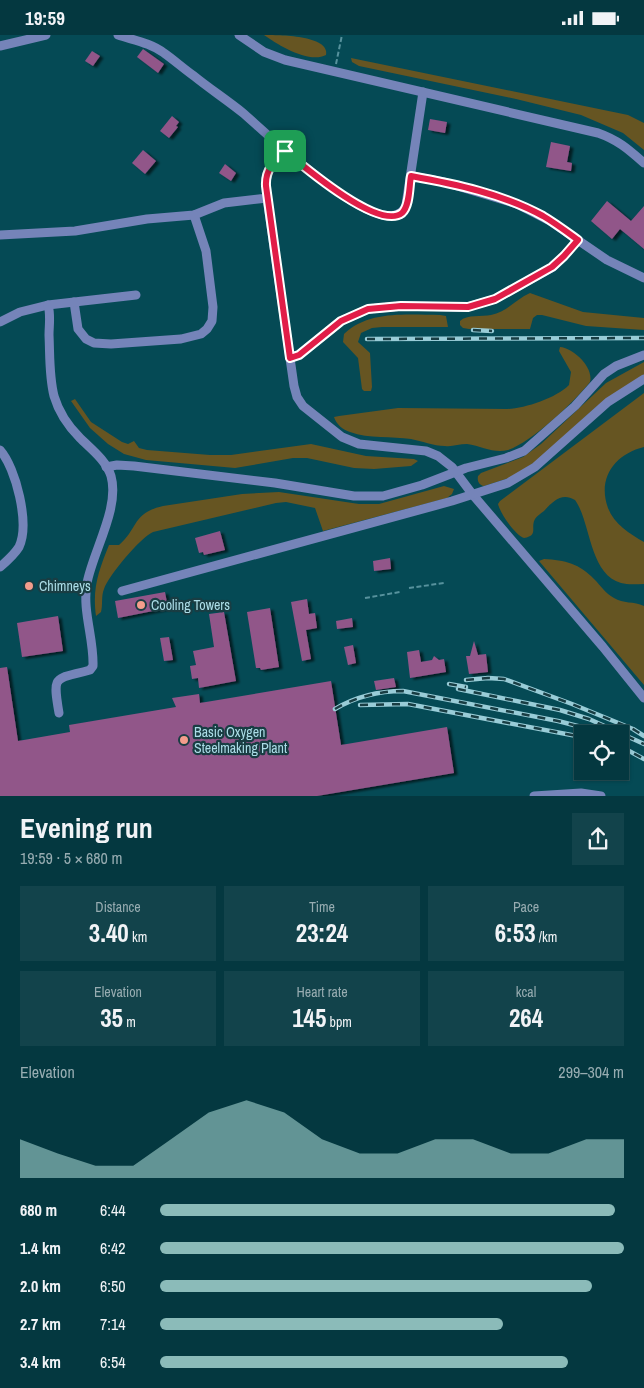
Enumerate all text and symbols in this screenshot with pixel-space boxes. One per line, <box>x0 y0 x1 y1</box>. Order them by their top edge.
text: 19:59 <box>25 5 65 31</box>
pin <box>264 130 306 172</box>
icon: arrive <box>271 137 299 165</box>
place label: Chimneys <box>39 577 91 595</box>
marker: Chimneys <box>23 580 35 592</box>
place label: Cooling Towers <box>151 596 230 614</box>
marker: Cooling Towers <box>135 599 147 611</box>
place label: Basic Oxygen Steelmaking Plant <box>194 723 287 757</box>
map controls <box>574 725 629 780</box>
button: locate <box>574 725 629 780</box>
marker: Basic Oxygen Steelmaking Plant <box>178 734 190 746</box>
text: Evening run <box>20 809 153 847</box>
button: share <box>572 813 624 865</box>
text: 19:59 · 5 × 680 m <box>20 847 123 869</box>
text: Distance <box>95 898 141 916</box>
text: Time <box>309 898 335 916</box>
text: Pace <box>513 898 539 916</box>
text: 3.40 <box>89 916 129 950</box>
text: 23:24 <box>296 916 348 950</box>
text: 6:53 <box>495 916 536 950</box>
text: km <box>129 928 147 946</box>
text: /km <box>536 928 557 946</box>
text: Elevation <box>94 983 142 1001</box>
text: Heart rate <box>296 983 348 1001</box>
text: kcal <box>516 983 536 1001</box>
text: 35 <box>100 1001 123 1035</box>
text: 145 <box>292 1001 326 1035</box>
text: 264 <box>509 1001 543 1035</box>
text: m <box>123 1013 136 1031</box>
text: bpm <box>326 1013 352 1031</box>
text: Elevation <box>20 1061 75 1083</box>
text: 299–304 m <box>558 1061 624 1083</box>
text: 680 m <box>20 1199 57 1221</box>
text: 6:44 <box>100 1199 126 1221</box>
text: 1.4 km <box>20 1237 61 1259</box>
text: 6:42 <box>100 1237 126 1259</box>
text: 2.0 km <box>20 1275 61 1297</box>
text: 6:50 <box>100 1275 126 1297</box>
text: 2.7 km <box>20 1313 61 1335</box>
text: 7:14 <box>100 1313 126 1335</box>
text: 3.4 km <box>20 1351 61 1373</box>
text: 6:54 <box>100 1351 126 1373</box>

